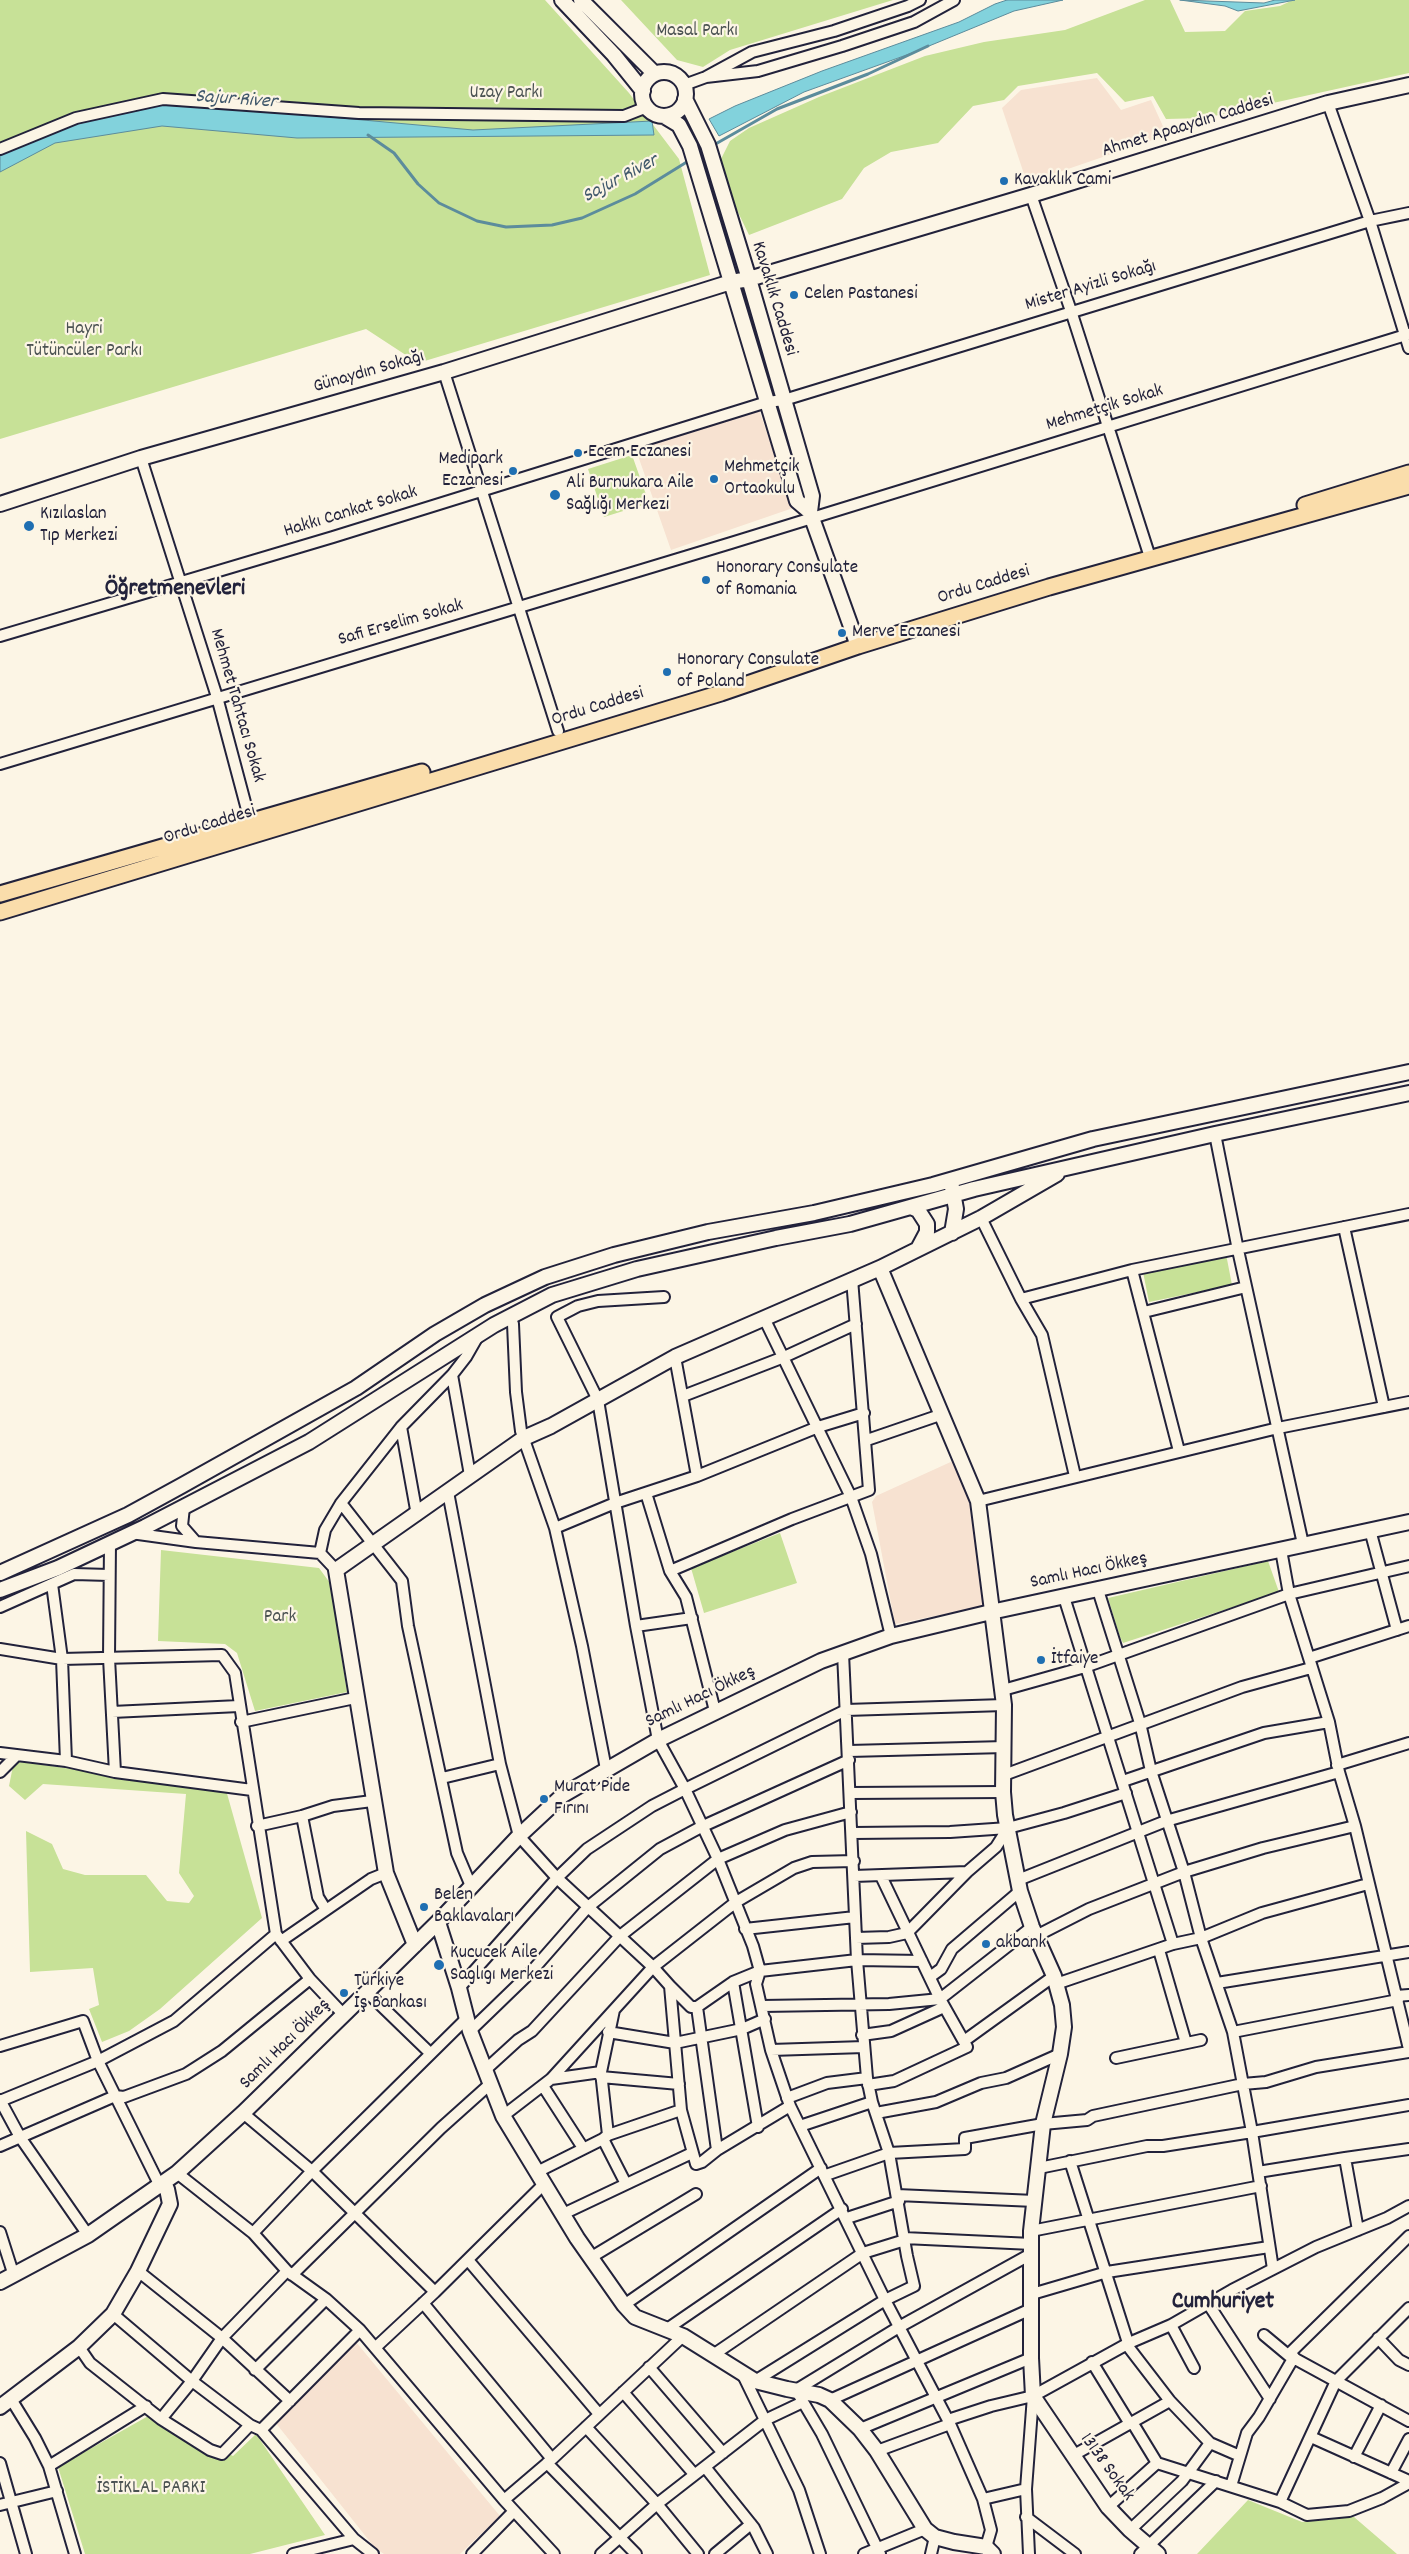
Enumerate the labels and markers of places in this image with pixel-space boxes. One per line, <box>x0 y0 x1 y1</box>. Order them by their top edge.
place label: Kavaklık Cami <box>1014 170 1111 192</box>
marker: Kavaklık Cami <box>998 175 1010 187</box>
place label: Celen Pastanesi <box>804 284 918 306</box>
marker: Celen Pastanesi <box>788 289 800 301</box>
place label: Ecem Eczanesi <box>588 442 691 464</box>
marker: Ecem Eczanesi <box>572 447 584 459</box>
place label: Medipark Eczanesi <box>439 449 503 493</box>
place label: Mehmetçik Ortaokulu <box>724 457 800 501</box>
marker: Medipark Eczanesi <box>507 465 519 477</box>
place label: Ali Burnukara Aile Sağlığı Merkezi <box>566 473 694 517</box>
marker: Mehmetçik Ortaokulu <box>708 473 720 485</box>
marker: Ali Burnukara Aile Sağlığı Merkezi <box>548 488 562 502</box>
place label: Kızılaslan Tıp Merkezi <box>40 504 118 548</box>
marker: Kızılaslan Tıp Merkezi <box>22 519 36 533</box>
place label: Honorary Consulate of Romania <box>716 558 858 602</box>
marker: Honorary Consulate of Romania <box>700 574 712 586</box>
place label: Merve Eczanesi <box>852 622 960 644</box>
marker: Merve Eczanesi <box>836 627 848 639</box>
place label: Honorary Consulate of Poland <box>677 650 819 694</box>
marker: Honorary Consulate of Poland <box>661 666 673 678</box>
place label: İtfaiye <box>1051 1649 1098 1671</box>
marker: İtfaiye <box>1035 1654 1047 1666</box>
place label: Murat Pide Fırını <box>554 1777 630 1821</box>
marker: Murat Pide Fırını <box>538 1793 550 1805</box>
place label: Belen Baklavaları <box>434 1885 514 1929</box>
marker: Belen Baklavaları <box>418 1901 430 1913</box>
place label: akbank <box>996 1933 1046 1955</box>
marker: akbank <box>980 1938 992 1950</box>
place label: Kucucek Aile Saglıgı Merkezi <box>450 1943 553 1987</box>
marker: Kucucek Aile Saglıgı Merkezi <box>432 1958 446 1972</box>
place label: Türkiye İş Bankası <box>354 1971 427 2015</box>
marker: Türkiye İş Bankası <box>338 1987 350 1999</box>

